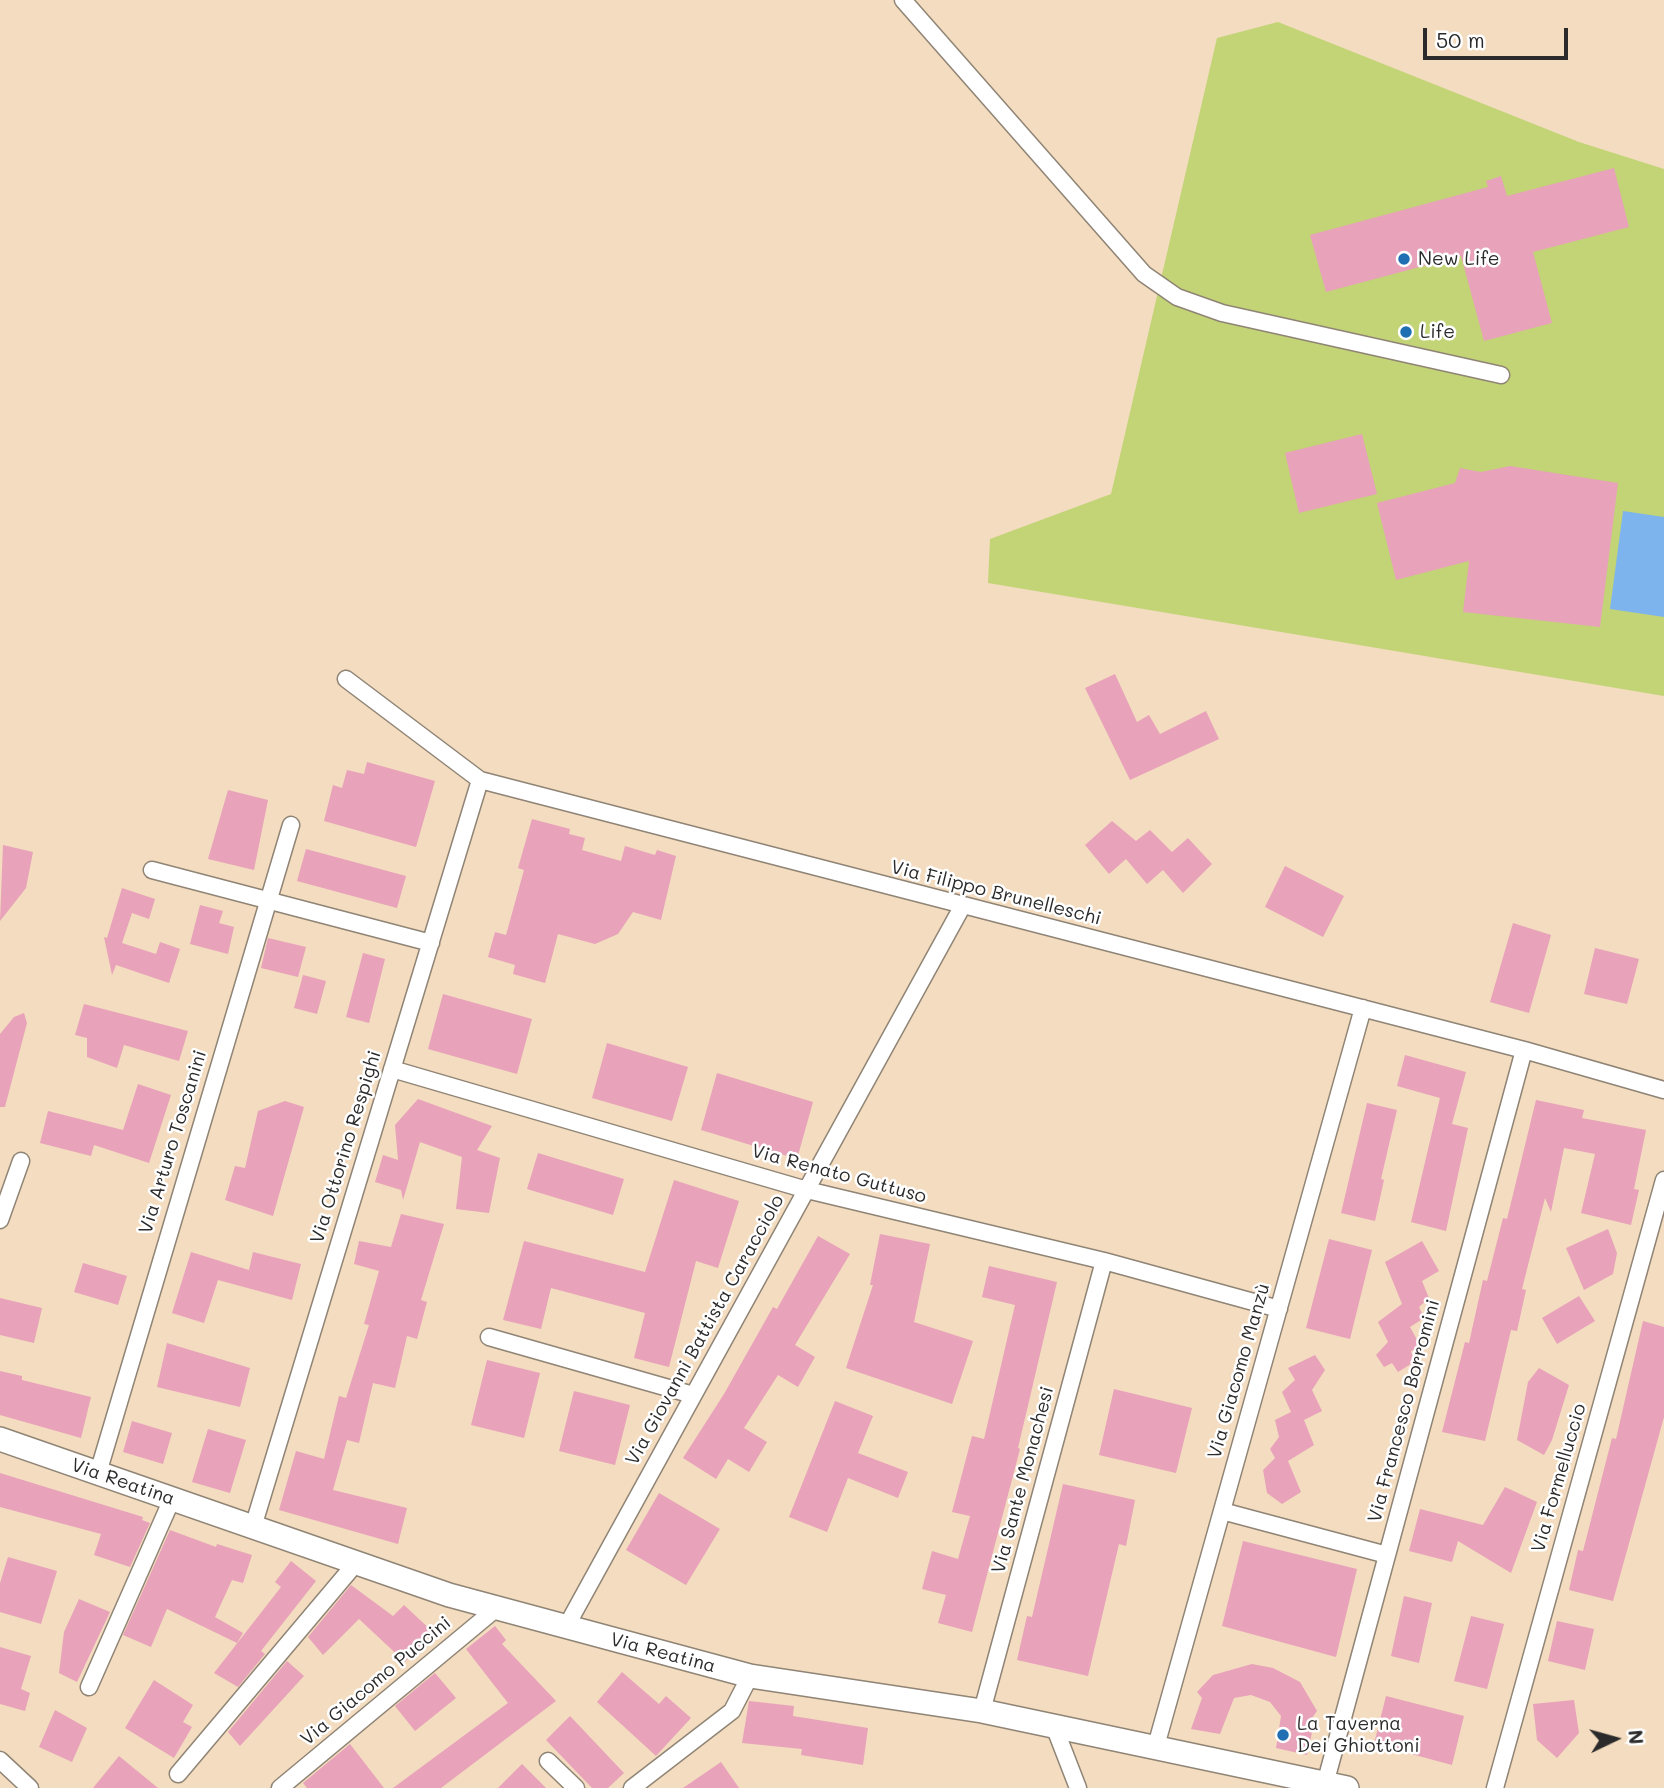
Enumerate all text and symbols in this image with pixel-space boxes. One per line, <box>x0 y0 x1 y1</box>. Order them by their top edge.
scale bar <box>1426 14 1571 58</box>
text: 50 m <box>1436 26 1485 53</box>
place label: New Life <box>1418 248 1500 270</box>
marker: New Life <box>1396 251 1412 267</box>
place label: Life <box>1420 321 1455 343</box>
marker: Life <box>1398 324 1414 340</box>
street label: Via Filippo Brunelleschi <box>888 856 1104 930</box>
street label: Via Arturo Toscanini <box>134 1047 212 1237</box>
street label: Via Ottorino Respighi <box>306 1048 386 1246</box>
street label: Via Renato Guttuso <box>749 1140 929 1208</box>
street label: Via Giovanni Battista Caracciolo <box>621 1191 789 1469</box>
street label: Via Giacomo Manzù <box>1203 1281 1275 1461</box>
street label: Via Francesco Borromini <box>1363 1297 1445 1525</box>
street label: Via Sante Monachesi <box>987 1384 1059 1576</box>
street label: Via Formelluccio <box>1527 1401 1591 1555</box>
street label: Via Reatina <box>68 1454 178 1510</box>
street label: Via Giacomo Puccini <box>296 1611 456 1751</box>
street label: Via Reatina <box>608 1628 718 1678</box>
north arrow <box>1580 1704 1650 1774</box>
place label: La Taverna Dei Ghiottoni <box>1297 1713 1420 1757</box>
marker: La Taverna Dei Ghiottoni <box>1275 1727 1291 1743</box>
text: N <box>1623 1729 1649 1745</box>

